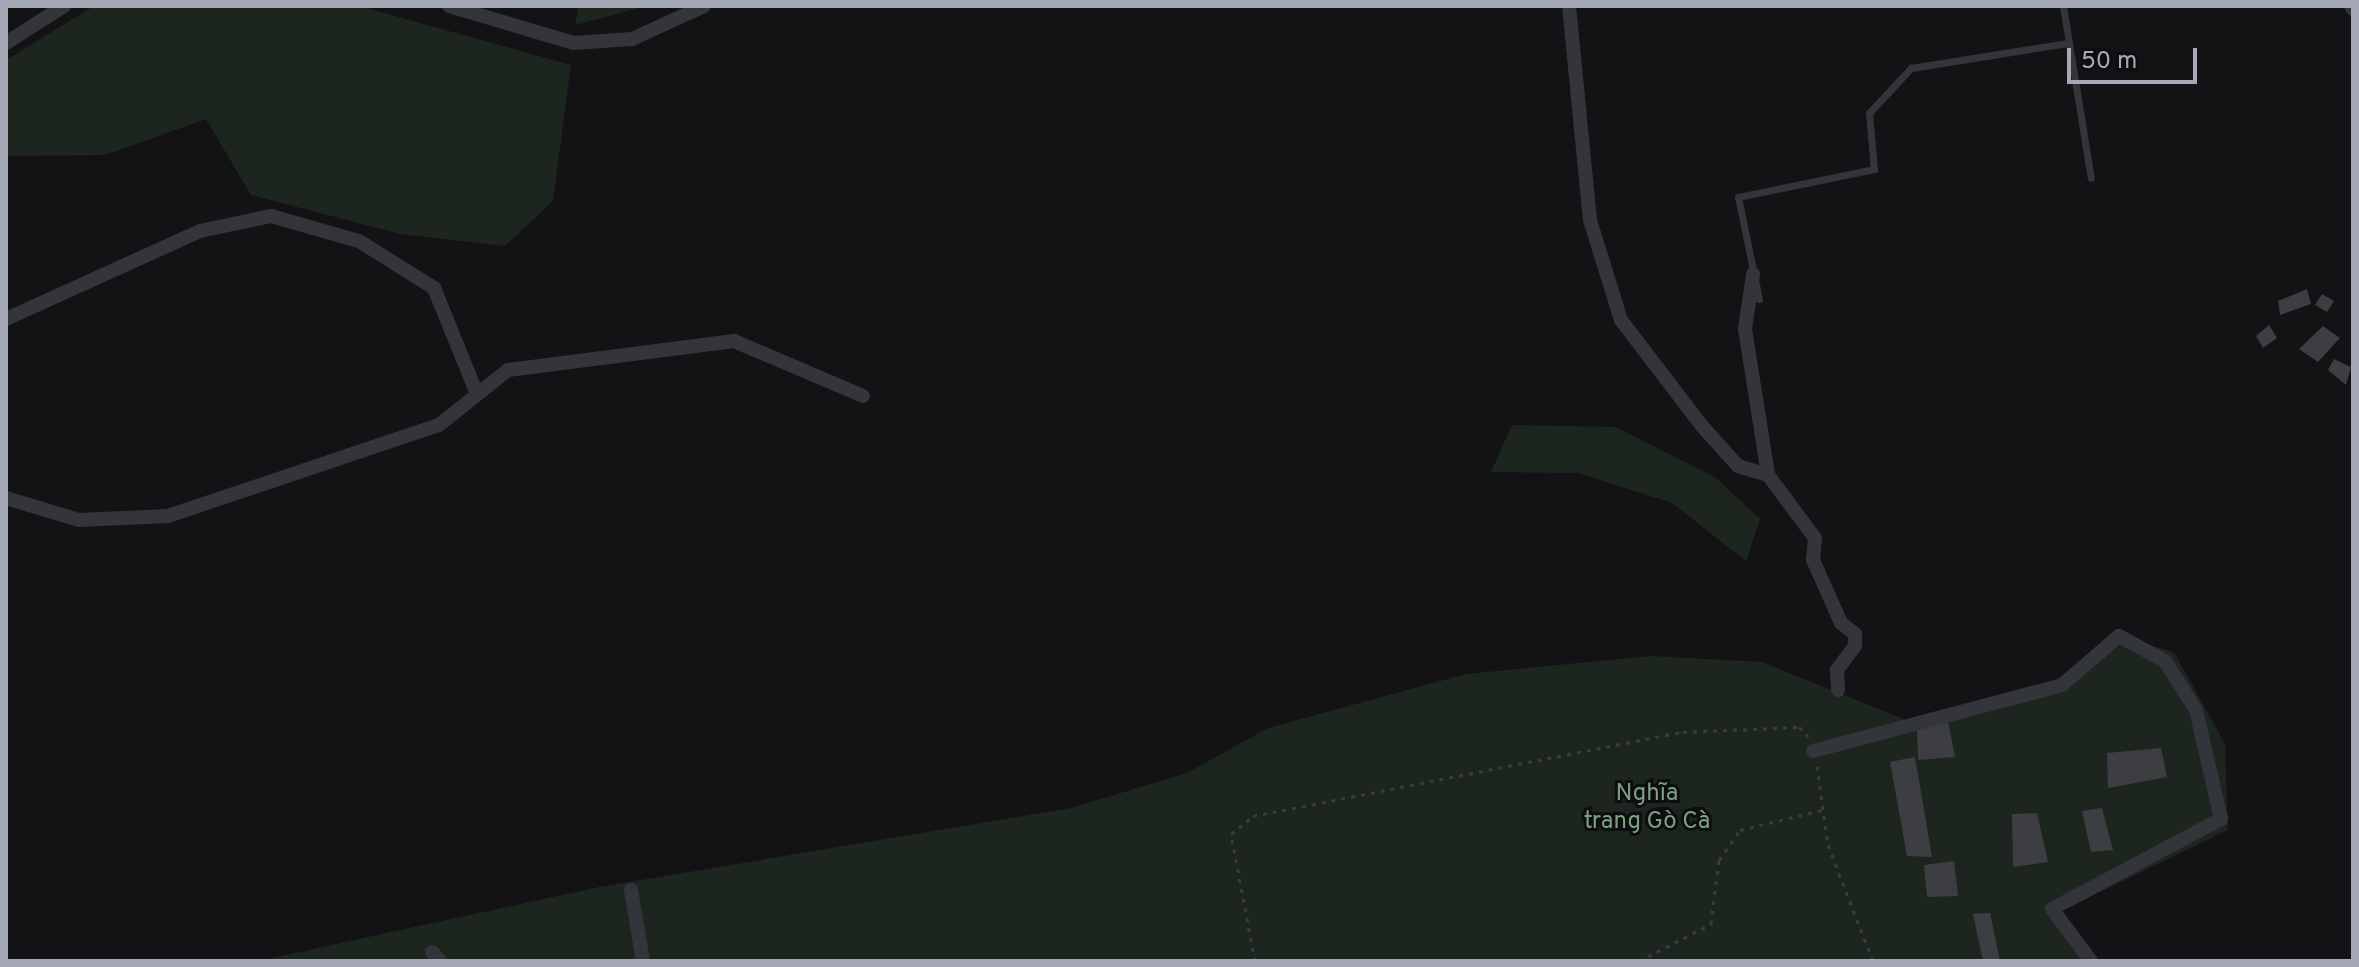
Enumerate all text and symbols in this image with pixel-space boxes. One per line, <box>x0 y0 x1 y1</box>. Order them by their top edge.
scale bar <box>2071 32 2201 82</box>
text: 50 m <box>2081 47 2137 77</box>
park label: Nghĩa trang Gò Cà <box>1584 781 1710 837</box>

